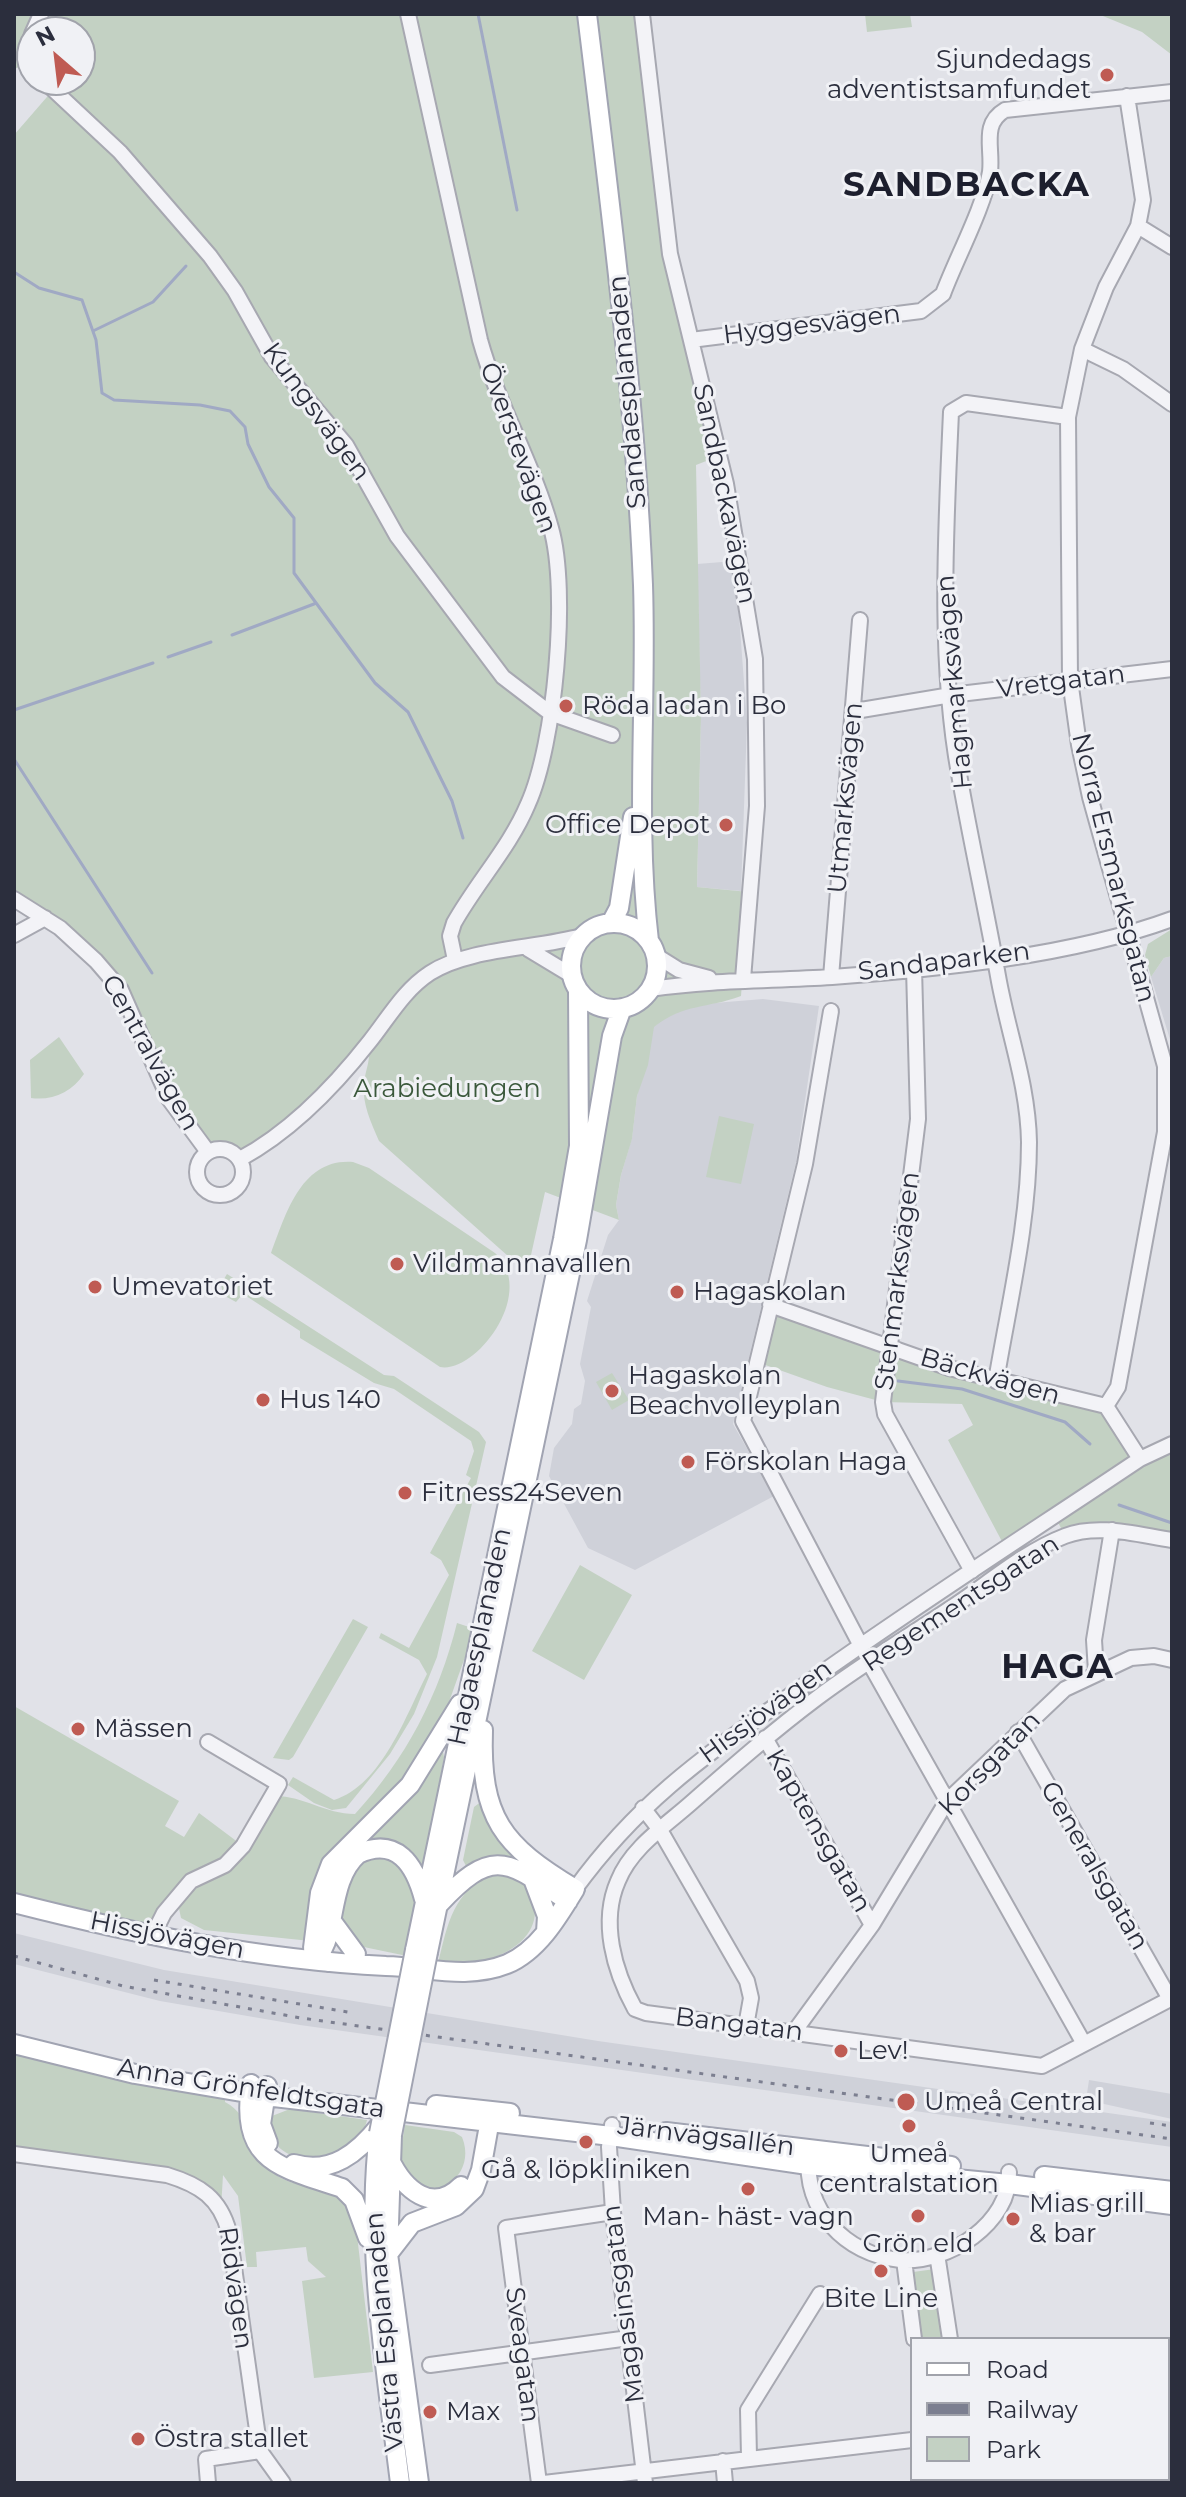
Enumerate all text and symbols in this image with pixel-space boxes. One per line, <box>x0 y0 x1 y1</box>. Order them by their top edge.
north arrow <box>16 16 96 96</box>
text: N <box>31 20 60 52</box>
place label: Sjundedags adventistsamfundet <box>827 44 1091 106</box>
marker: Sjundedags adventistsamfundet <box>1098 66 1116 84</box>
district label: SANDBACKA <box>843 166 1091 206</box>
street label: Sandaesplanaden <box>602 274 654 510</box>
street label: Hyggesvägen <box>721 299 903 351</box>
street label: Kungsvägen <box>255 337 377 487</box>
street label: Överstevägen <box>473 358 563 538</box>
street label: Sandbackavägen <box>685 381 763 607</box>
street label: Hagmarksvägen <box>930 574 980 790</box>
street label: Vretgatan <box>995 659 1127 705</box>
place label: Röda ladan i Bo <box>582 690 786 722</box>
marker: Röda ladan i Bo <box>557 697 575 715</box>
street label: Utmarksvägen <box>822 701 870 895</box>
street label: Norra Ersmarksgatan <box>1064 730 1162 1006</box>
place label: Office Depot <box>545 809 710 841</box>
marker: Office Depot <box>717 816 735 834</box>
street label: Sandaparken <box>856 936 1032 988</box>
street label: Centralvägen <box>94 970 206 1136</box>
park label: Arabiedungen <box>353 1073 541 1105</box>
street label: Stenmarksvägen <box>869 1170 927 1392</box>
place label: Vildmannavallen <box>413 1248 632 1280</box>
marker: Vildmannavallen <box>388 1255 406 1273</box>
place label: Umevatoriet <box>111 1271 273 1303</box>
place label: Hagaskolan <box>693 1276 847 1308</box>
marker: Umevatoriet <box>86 1278 104 1296</box>
marker: Hagaskolan <box>668 1283 686 1301</box>
street label: Bäckvägen <box>916 1342 1064 1412</box>
place label: Hagaskolan Beachvolleyplan <box>628 1360 841 1422</box>
marker: Hagaskolan Beachvolleyplan <box>603 1382 621 1400</box>
place label: Hus 140 <box>279 1384 381 1416</box>
marker: Hus 140 <box>254 1391 272 1409</box>
place label: Förskolan Haga <box>704 1446 907 1478</box>
marker: Förskolan Haga <box>679 1453 697 1471</box>
place label: Fitness24Seven <box>421 1477 623 1509</box>
marker: Fitness24Seven <box>396 1484 414 1502</box>
street label: Hagaesplanaden <box>442 1525 518 1749</box>
street label: Regementsgatan <box>857 1529 1065 1679</box>
district label: HAGA <box>1001 1648 1115 1688</box>
street label: Hissjövägen <box>694 1653 838 1771</box>
street label: Korsgatan <box>932 1705 1048 1823</box>
place label: Mässen <box>94 1713 193 1745</box>
marker: Mässen <box>69 1720 87 1738</box>
street label: Kaptensgatan <box>759 1744 877 1918</box>
street label: Generalsgatan <box>1033 1776 1155 1956</box>
street label: Hissjövägen <box>87 1906 247 1966</box>
street label: Bangatan <box>673 2002 805 2048</box>
place label: Lev! <box>857 2035 908 2067</box>
marker: Lev! <box>832 2042 850 2060</box>
street label: Anna Grönfeldtsgata <box>115 2052 387 2126</box>
place label: Umeå Central <box>924 2086 1103 2118</box>
marker: Umeå Central <box>895 2091 917 2113</box>
street label: Järnvägsallén <box>616 2111 796 2163</box>
marker: Umeå centralstation <box>900 2117 918 2135</box>
marker: Gå & löpkliniken <box>577 2133 595 2151</box>
place label: Umeå centralstation <box>819 2138 999 2200</box>
place label: Gå & löpkliniken <box>481 2154 691 2186</box>
marker: Man- häst- vagn <box>739 2180 757 2198</box>
place label: Mias grill & bar <box>1029 2188 1145 2250</box>
place label: Man- häst- vagn <box>642 2201 854 2233</box>
street label: Magasinsgatan <box>596 2203 652 2405</box>
marker: Grön eld <box>909 2207 927 2225</box>
marker: Mias grill & bar <box>1004 2210 1022 2228</box>
street label: Västra Esplanaden <box>359 2211 411 2453</box>
street label: Ridvägen <box>211 2225 259 2351</box>
place label: Grön eld <box>862 2228 974 2260</box>
marker: Bite Line <box>872 2262 890 2280</box>
place label: Bite Line <box>824 2283 938 2315</box>
street label: Sveagatan <box>498 2286 546 2424</box>
legend <box>910 2337 1170 2481</box>
text: Road <box>986 2355 1049 2384</box>
text: Railway <box>986 2395 1078 2424</box>
place label: Max <box>446 2396 500 2428</box>
marker: Max <box>421 2403 439 2421</box>
place label: Östra stallet <box>154 2423 309 2455</box>
marker: Östra stallet <box>129 2430 147 2448</box>
text: Park <box>986 2435 1041 2464</box>

